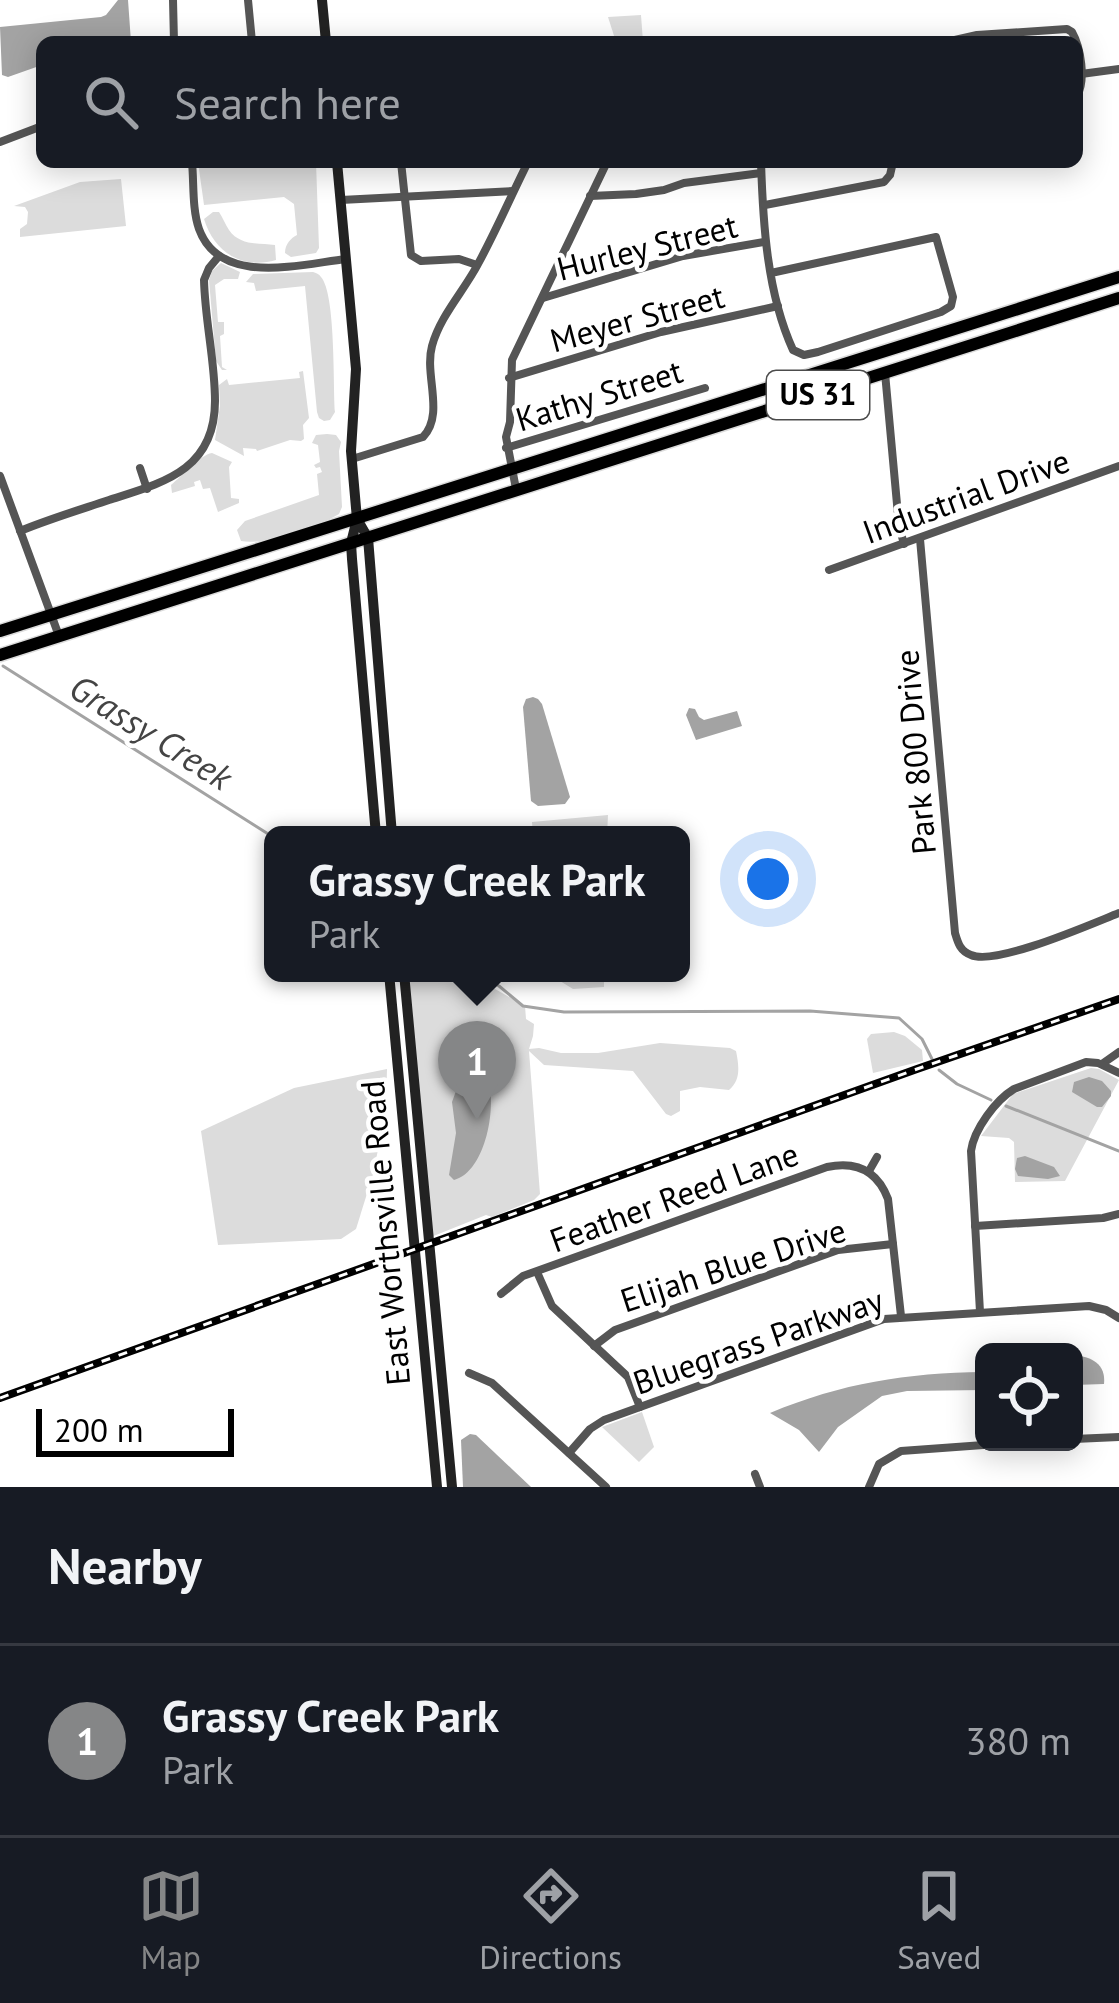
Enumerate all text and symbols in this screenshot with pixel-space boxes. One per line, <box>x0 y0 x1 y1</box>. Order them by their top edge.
search box <box>36 36 1083 168</box>
icon: search <box>78 69 144 135</box>
text: Search here <box>174 73 401 131</box>
street label: Hurley Street <box>552 203 741 290</box>
street label: Meyer Street <box>545 274 729 361</box>
street label: Kathy Street <box>510 349 687 440</box>
road number: US 31 <box>767 371 869 419</box>
street label: Industrial Drive <box>856 438 1075 553</box>
street label: Park 800 Drive <box>884 648 945 856</box>
water label: Grassy Creek <box>61 663 243 801</box>
popup <box>264 826 690 982</box>
your location <box>738 849 798 909</box>
text: Grassy Creek Park <box>309 850 645 908</box>
text: Park <box>309 908 380 959</box>
pin: 1 <box>438 1021 516 1120</box>
street label: East Worthsville Road <box>350 1079 419 1387</box>
street label: Feather Reed Lane <box>544 1132 804 1261</box>
street label: Elijah Blue Drive <box>615 1208 851 1321</box>
street label: Bluegrass Parkway <box>627 1277 889 1403</box>
map controls <box>975 1343 1083 1451</box>
button: locate <box>975 1343 1083 1451</box>
scale bar <box>36 1403 234 1456</box>
text: 200 m <box>54 1408 144 1451</box>
text: Nearby <box>48 1532 202 1598</box>
text: Grassy Creek Park <box>162 1686 499 1744</box>
text: 1 <box>76 1715 98 1766</box>
text: 380 m <box>965 1715 1071 1766</box>
text: Park <box>162 1744 234 1795</box>
tab: Map <box>138 1863 204 1978</box>
tab: Directions <box>479 1863 622 1978</box>
tab: Saved <box>897 1863 981 1978</box>

